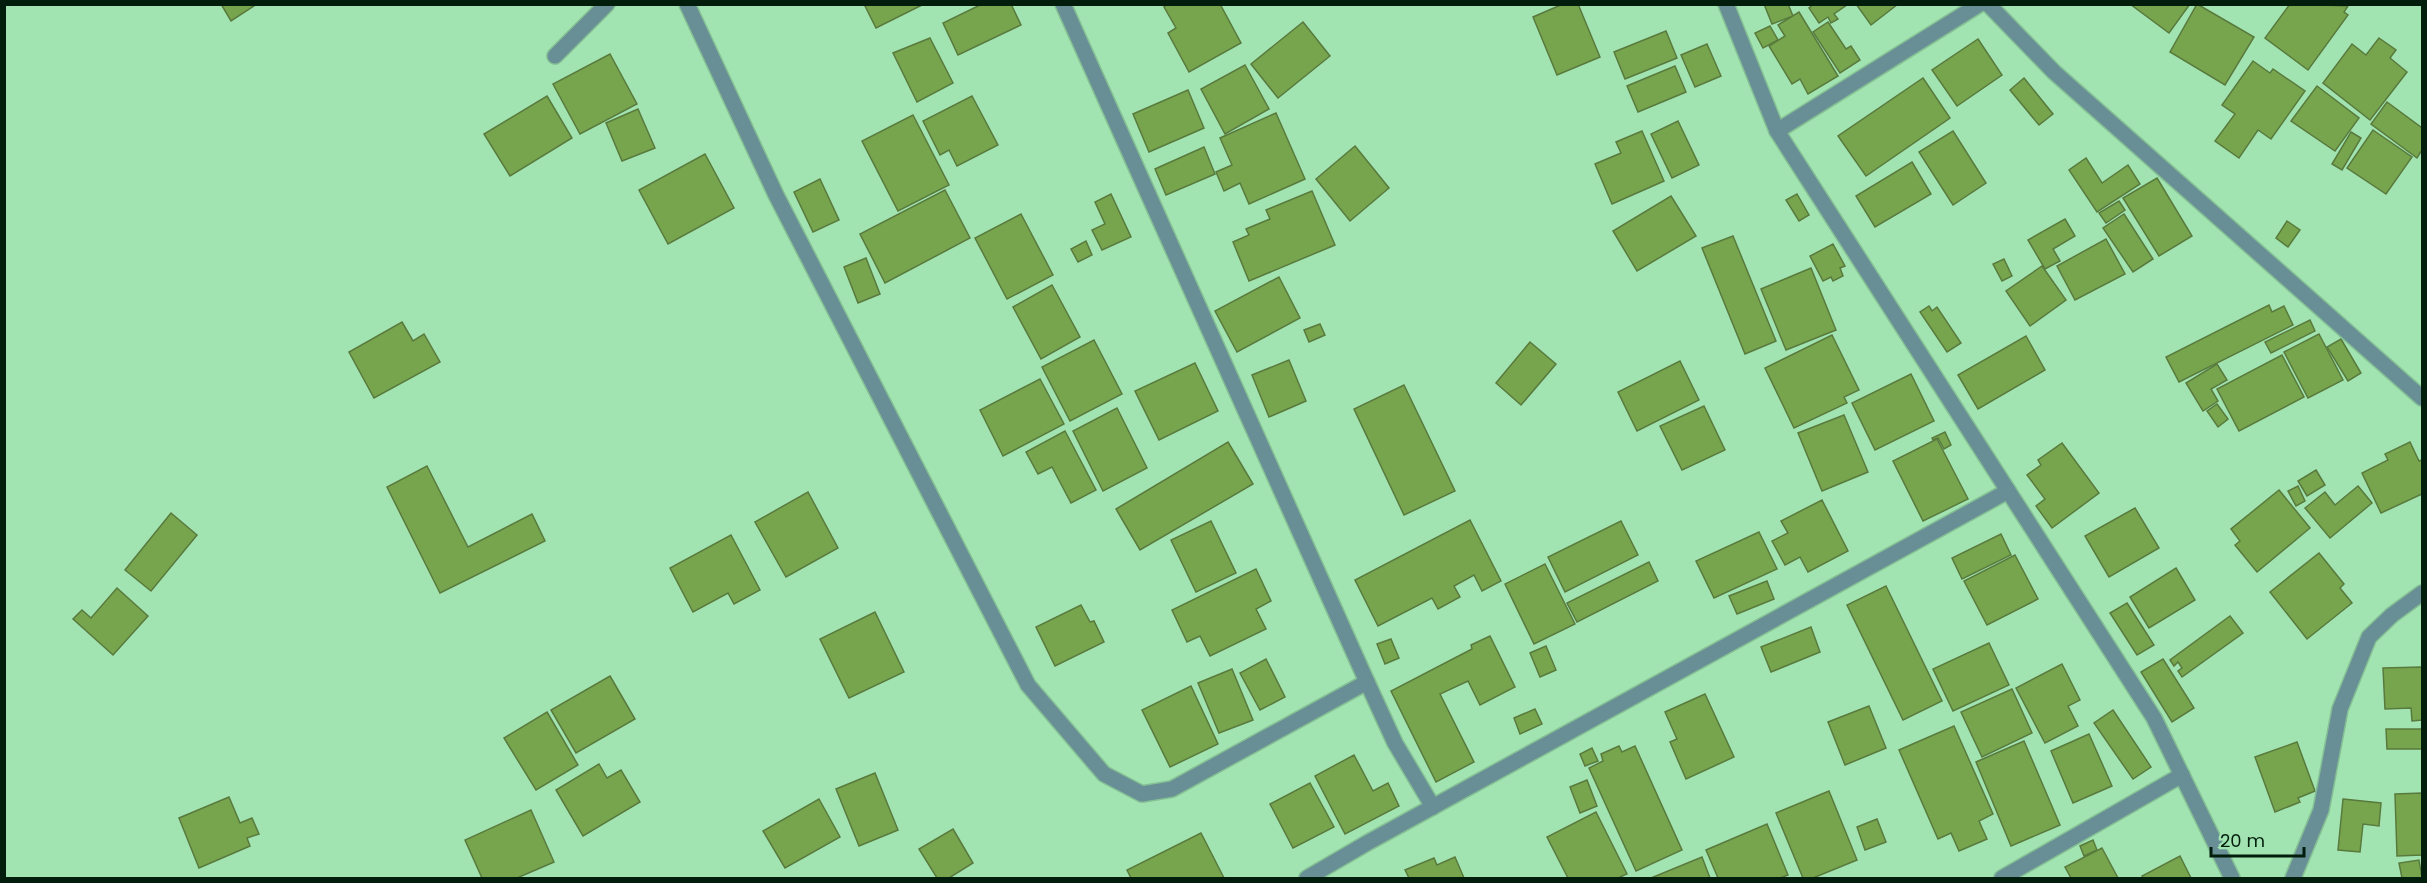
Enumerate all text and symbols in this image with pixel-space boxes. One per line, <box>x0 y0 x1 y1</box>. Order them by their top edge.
scale bar <box>2211 820 2304 858</box>
text: 20 m <box>2220 828 2265 853</box>

